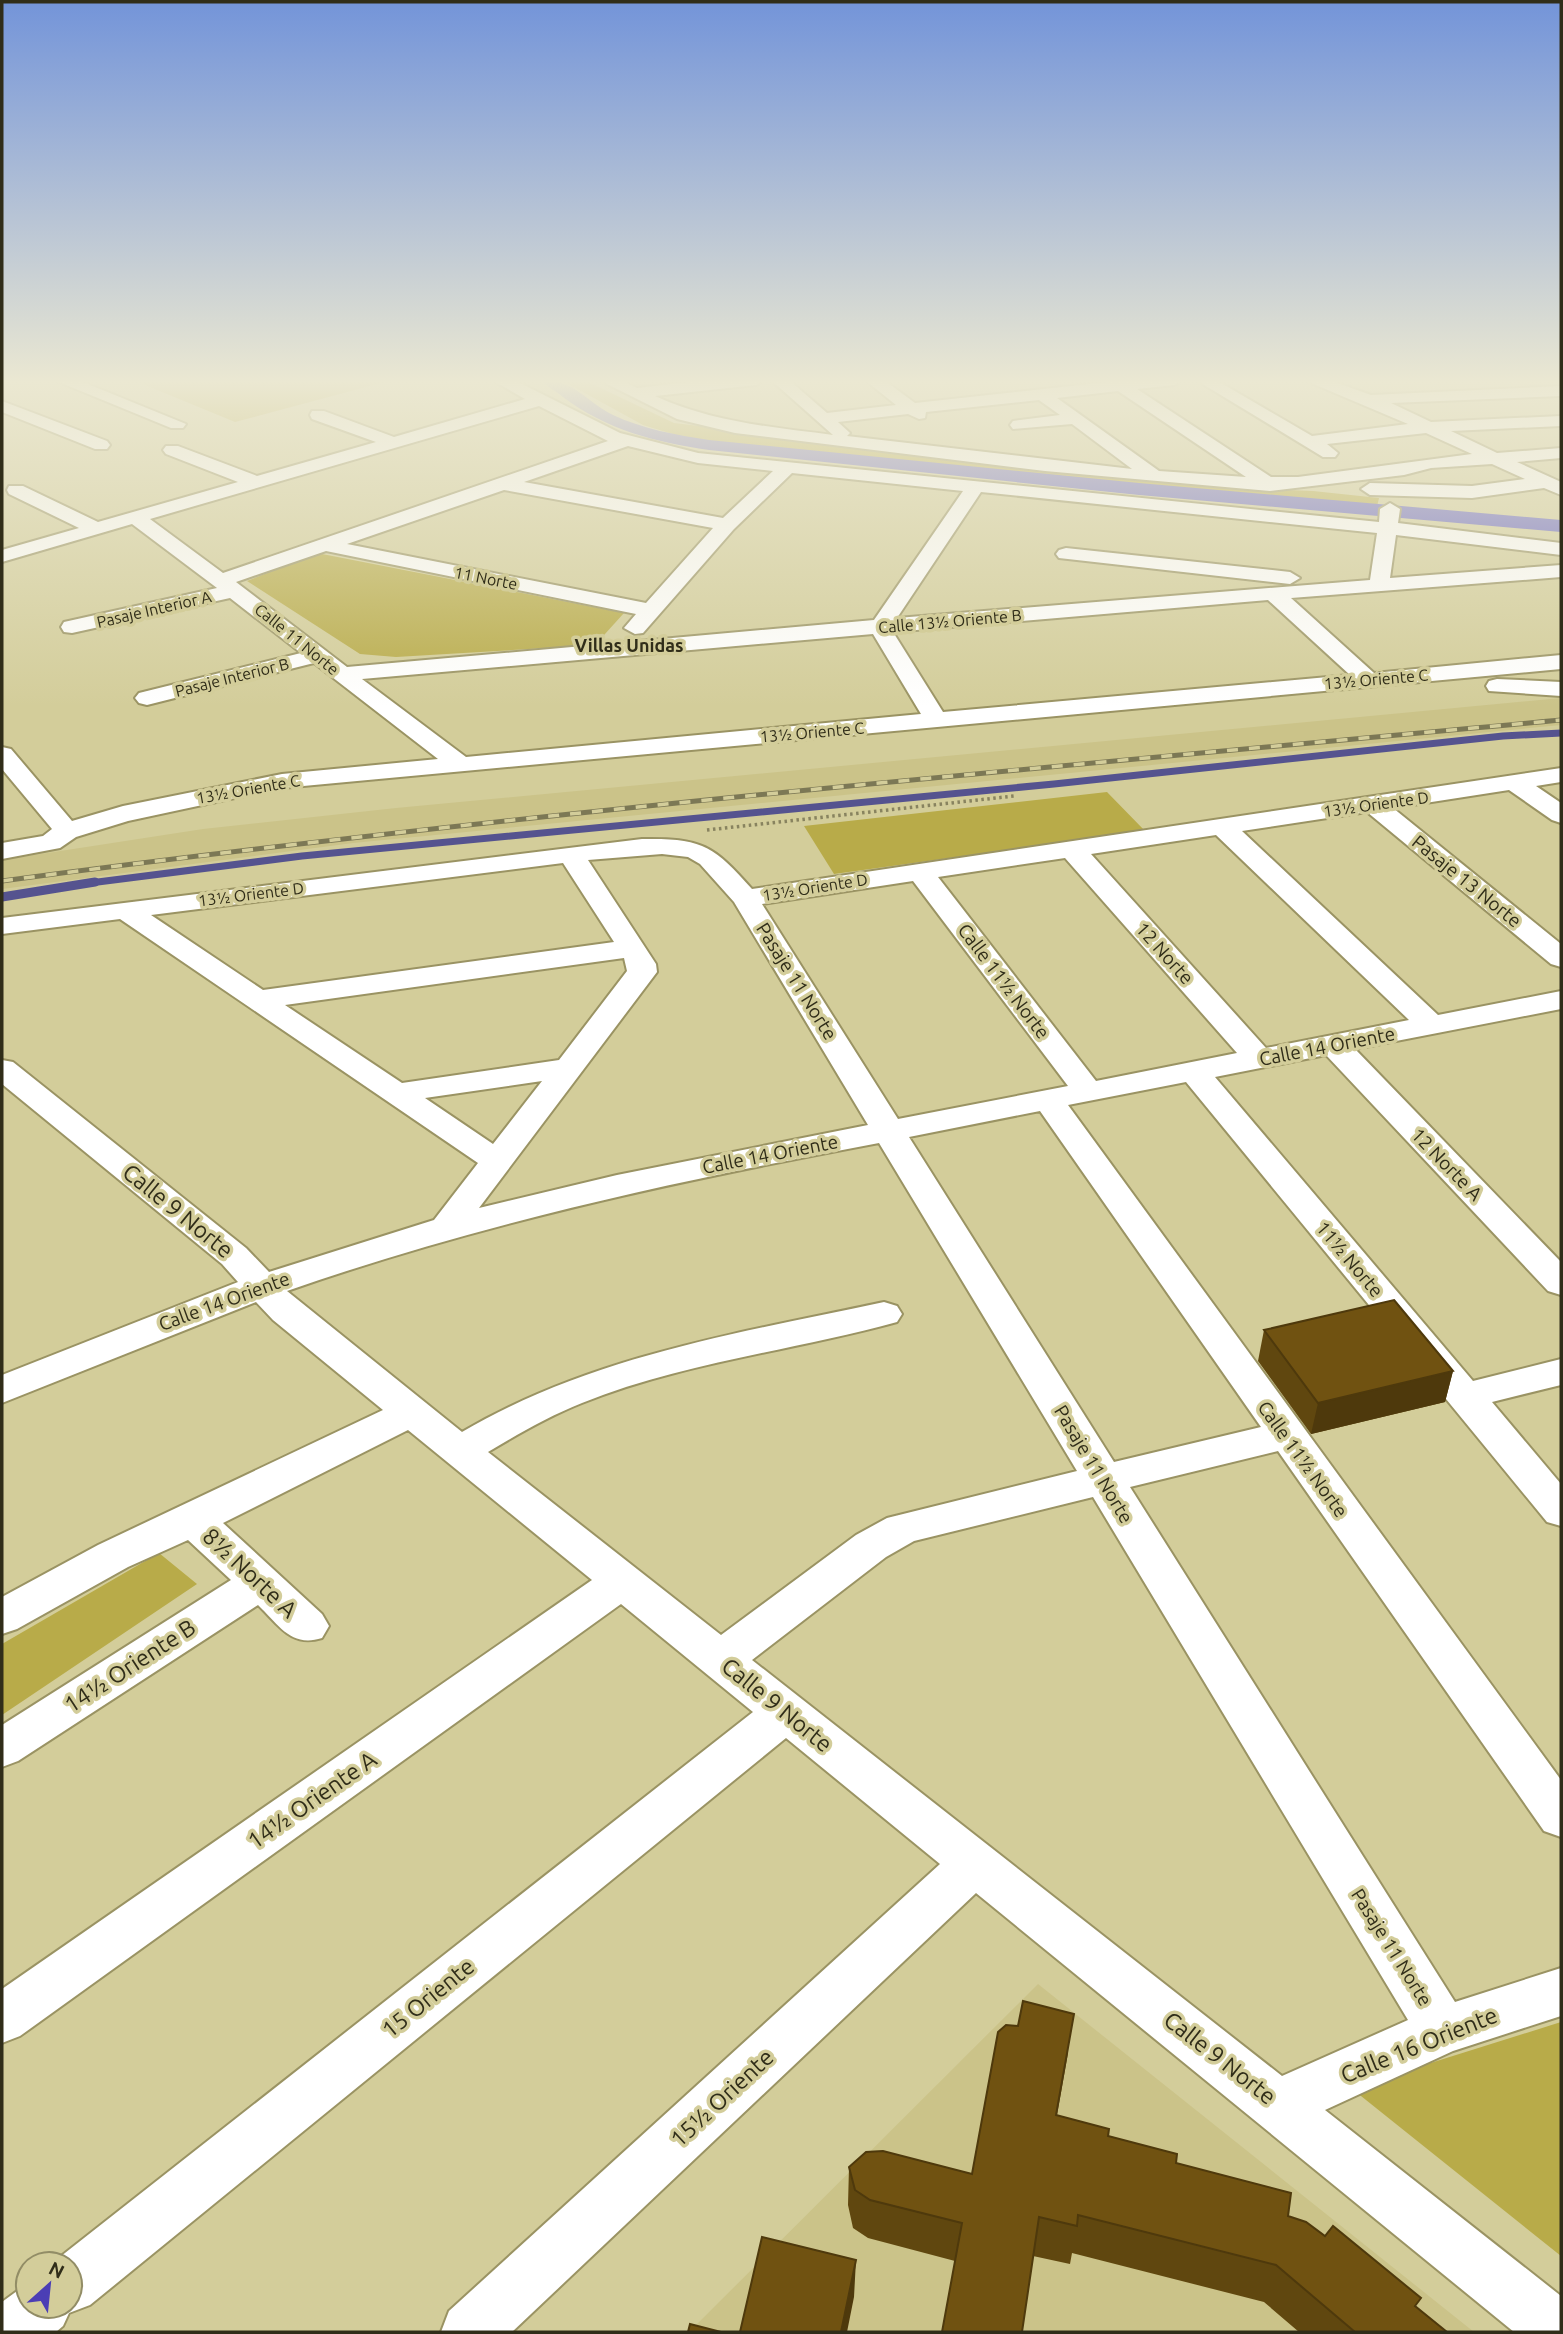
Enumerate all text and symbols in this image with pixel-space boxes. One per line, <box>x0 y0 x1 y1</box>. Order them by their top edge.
street label: 11 Norte <box>453 563 519 593</box>
street label: Pasaje Interior A <box>95 587 214 631</box>
street label: Calle 11 Norte <box>251 600 343 678</box>
street label: Calle 13½ Oriente B <box>878 606 1022 636</box>
district label: Villas Unidas <box>574 635 684 655</box>
street label: Pasaje Interior B <box>173 654 291 700</box>
street label: 13½ Oriente C <box>1323 665 1429 693</box>
street label: 13½ Oriente C <box>759 718 865 746</box>
street label: 13½ Oriente C <box>195 771 301 807</box>
street label: 13½ Oriente D <box>1322 788 1430 820</box>
street label: Pasaje 13 Norte <box>1408 830 1526 932</box>
street label: 13½ Oriente D <box>761 870 869 904</box>
street label: 13½ Oriente D <box>197 879 305 909</box>
street label: Pasaje 11 Norte <box>752 918 842 1044</box>
street label: 12 Norte <box>1132 918 1198 988</box>
street label: Calle 11½ Norte <box>954 919 1054 1043</box>
street label: Calle 14 Oriente <box>1257 1022 1397 1070</box>
street label: 12 Norte A <box>1407 1123 1487 1205</box>
street label: Calle 14 Oriente <box>700 1130 840 1178</box>
street label: Calle 9 Norte <box>118 1159 238 1263</box>
street label: 11½ Norte <box>1312 1217 1388 1301</box>
street label: Calle 14 Oriente <box>155 1267 293 1335</box>
street label: Calle 11½ Norte <box>1253 1397 1353 1521</box>
street label: Pasaje 11 Norte <box>1050 1401 1138 1527</box>
street label: 8½ Norte A <box>198 1523 302 1622</box>
street label: 14½ Oriente B <box>60 1614 200 1717</box>
street label: Calle 9 Norte <box>717 1653 837 1757</box>
street label: 14½ Oriente A <box>243 1746 381 1853</box>
street label: Pasaje 11 Norte <box>1347 1884 1437 2010</box>
street label: 15 Oriente <box>377 1953 479 2042</box>
street label: Calle 16 Oriente <box>1337 2002 1501 2087</box>
street label: Calle 9 Norte <box>1160 2006 1281 2109</box>
street label: 15½ Oriente <box>665 2044 778 2151</box>
north arrow <box>14 2250 84 2320</box>
text: N <box>45 2257 68 2283</box>

